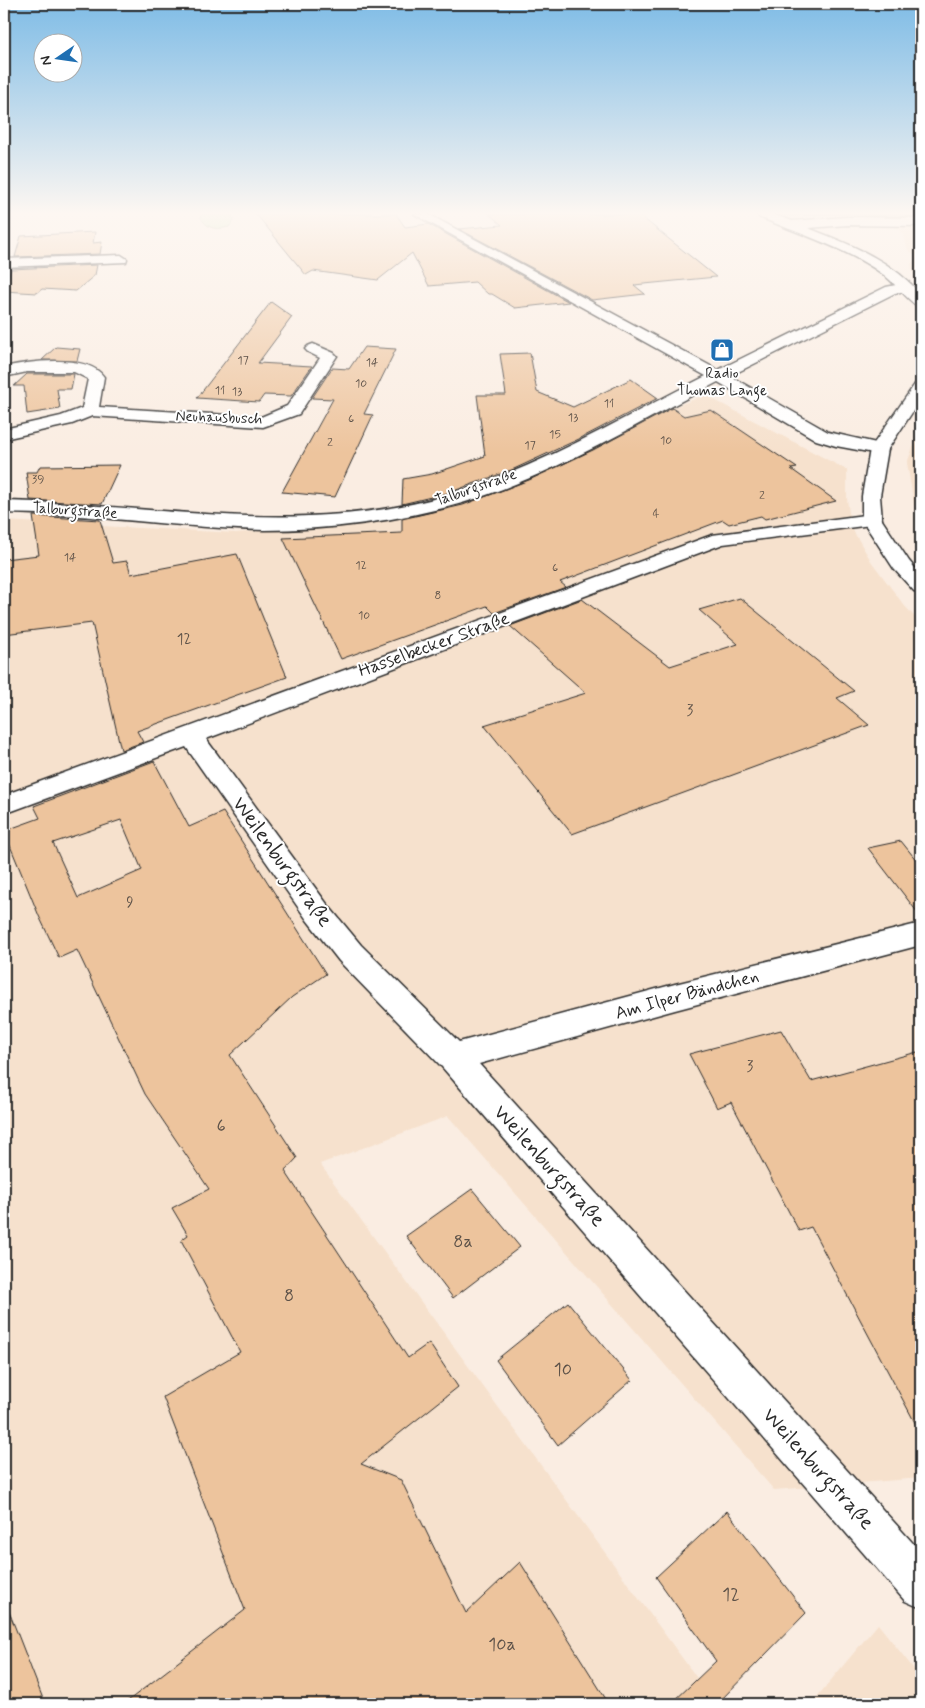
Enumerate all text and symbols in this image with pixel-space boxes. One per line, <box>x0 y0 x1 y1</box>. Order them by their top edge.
north arrow <box>32 32 82 82</box>
text: N <box>36 54 56 67</box>
shop icon: Radio Thomas Lange <box>709 337 735 363</box>
house number: 17 <box>237 353 249 369</box>
house number: 14 <box>366 355 378 371</box>
place label: Radio Thomas Lange <box>677 364 767 402</box>
house number: 10 <box>355 376 367 392</box>
house number: 11 <box>215 383 225 399</box>
house number: 13 <box>232 384 242 400</box>
house number: 11 <box>604 396 614 412</box>
street label: Neuhausbusch <box>175 406 263 430</box>
house number: 13 <box>568 410 578 426</box>
house number: 6 <box>348 411 354 427</box>
house number: 15 <box>549 427 561 443</box>
house number: 10 <box>660 433 672 449</box>
house number: 2 <box>327 435 333 451</box>
house number: 17 <box>524 438 536 454</box>
street label: Talburgstraße <box>433 465 520 512</box>
house number: 39 <box>32 472 44 488</box>
house number: 2 <box>759 488 765 504</box>
street label: Talburgstraße <box>32 498 118 525</box>
house number: 4 <box>653 506 660 522</box>
house number: 14 <box>64 550 76 566</box>
house number: 12 <box>355 558 367 574</box>
house number: 6 <box>552 560 558 576</box>
house number: 8 <box>435 588 441 604</box>
street label: Hasselbecker Straße <box>355 607 513 683</box>
house number: 10 <box>358 608 370 624</box>
house number: 12 <box>177 630 191 650</box>
house number: 3 <box>687 701 694 721</box>
street label: Weilenburgstraße <box>224 791 339 934</box>
house number: 9 <box>126 893 134 913</box>
street label: Am Ilper Bändchen <box>613 964 761 1026</box>
house number: 3 <box>747 1057 754 1077</box>
street label: Weilenburgstraße <box>485 1099 611 1234</box>
house number: 6 <box>216 1114 226 1138</box>
house number: 8a <box>453 1230 473 1254</box>
house number: 8 <box>284 1284 294 1308</box>
house number: 10 <box>554 1358 572 1382</box>
street label: Weilenburgstraße <box>754 1402 880 1537</box>
house number: 12 <box>722 1583 740 1607</box>
house number: 10a <box>488 1633 516 1657</box>

